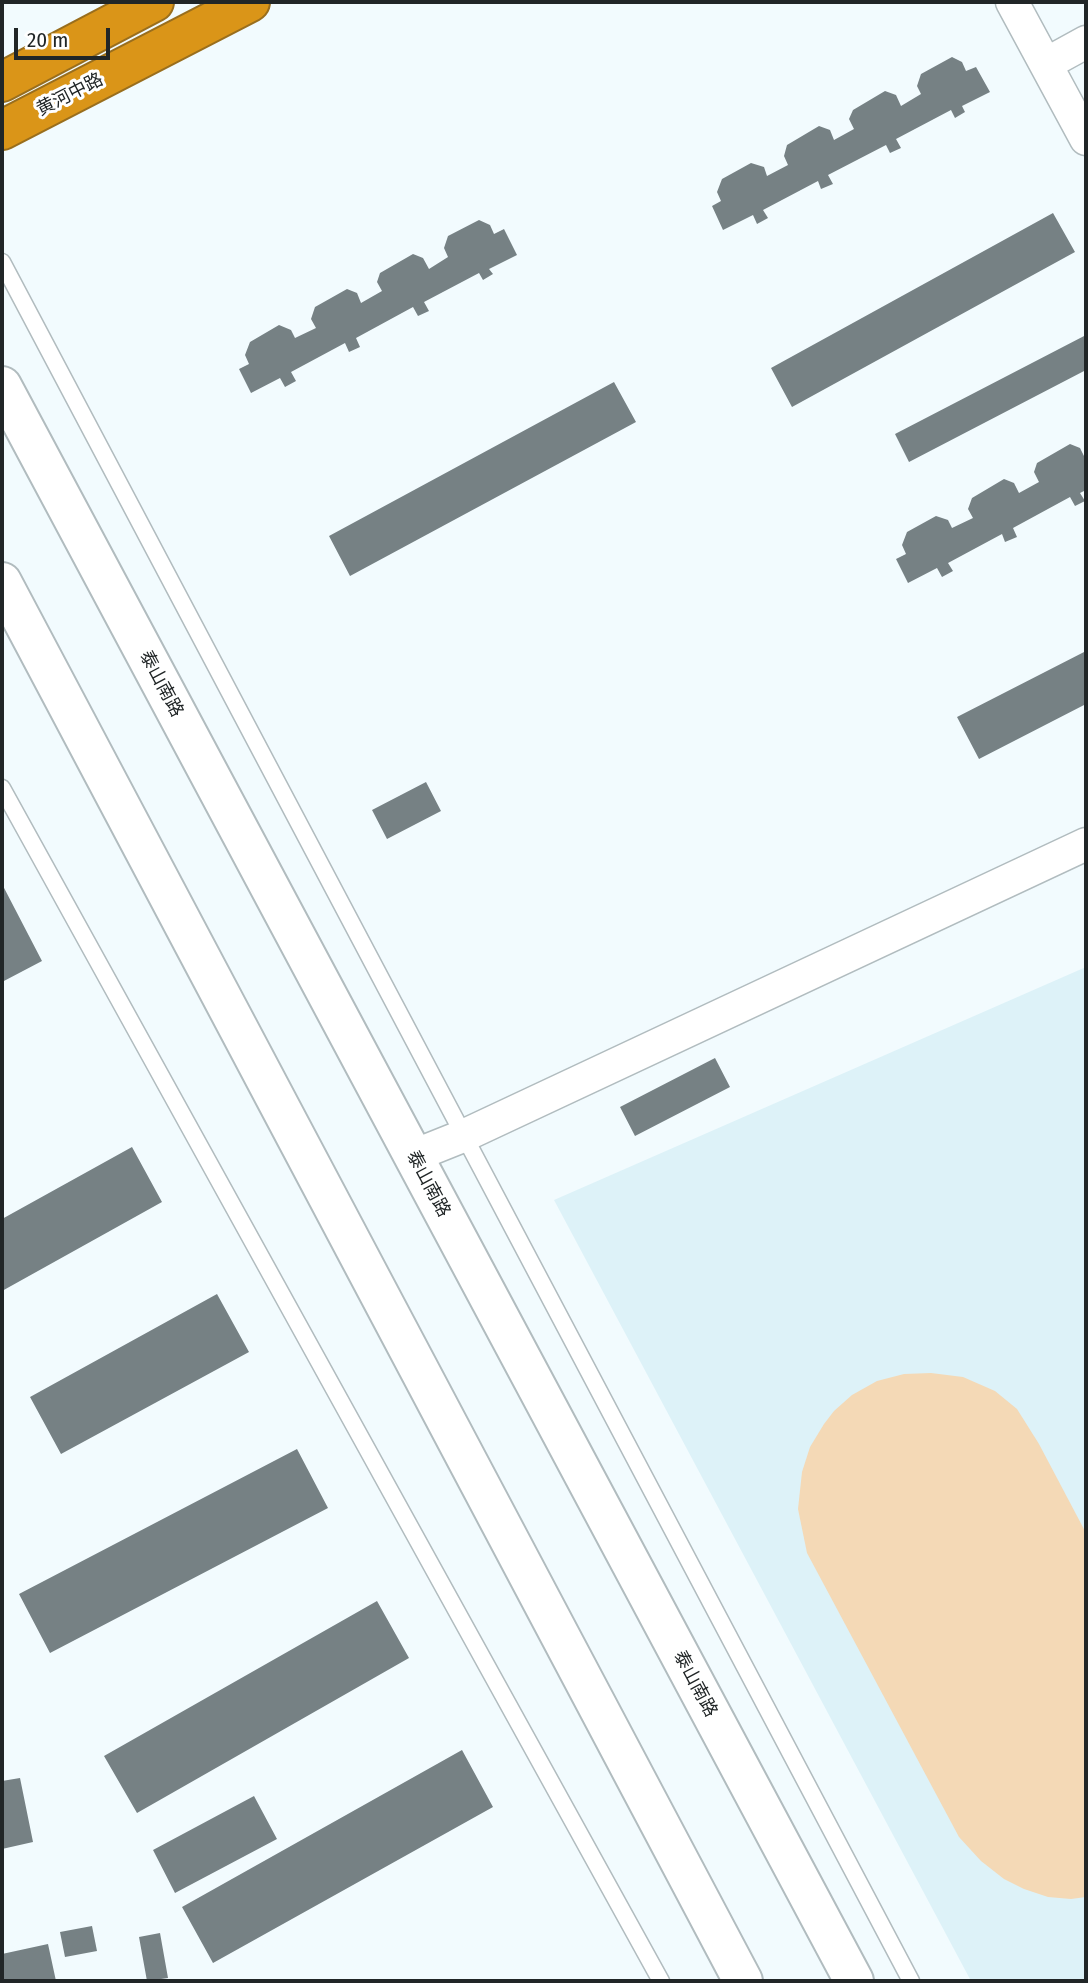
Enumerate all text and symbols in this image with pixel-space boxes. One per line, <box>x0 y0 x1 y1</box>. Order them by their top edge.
scale bar <box>18 14 114 58</box>
text: 20 m <box>27 27 68 53</box>
street label: 黄河中路 <box>33 69 107 121</box>
street label: 泰山南路 <box>135 647 187 721</box>
street label: 泰山南路 <box>402 1147 454 1221</box>
street label: 泰山南路 <box>669 1647 721 1721</box>

